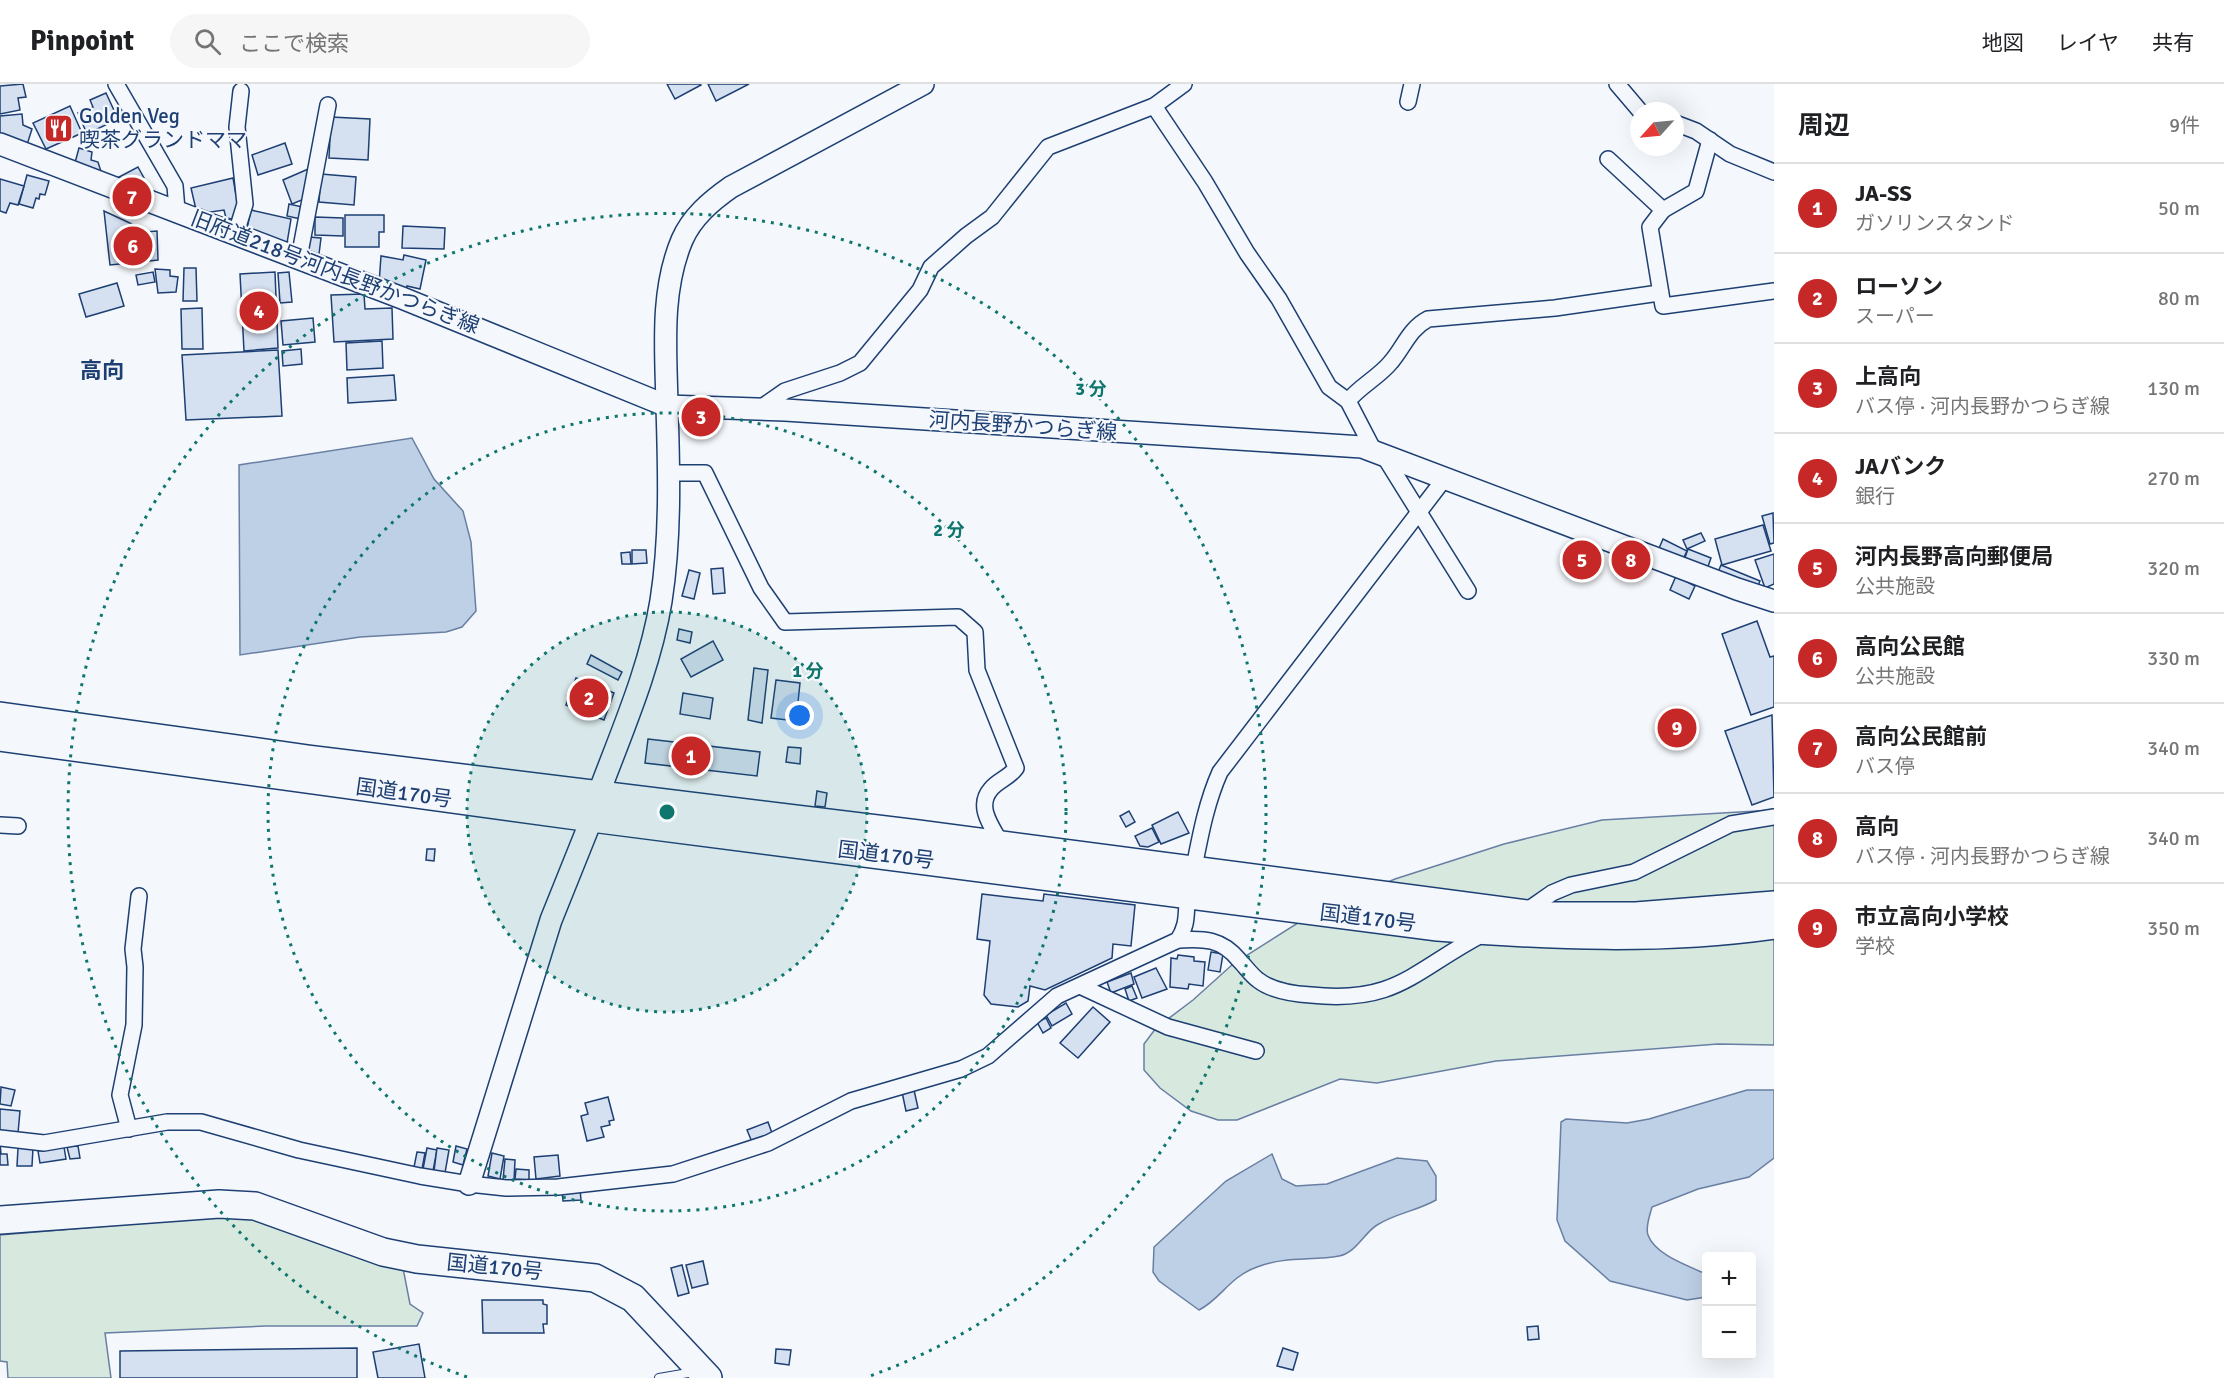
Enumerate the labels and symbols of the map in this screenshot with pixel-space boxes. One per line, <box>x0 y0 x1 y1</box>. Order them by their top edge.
north arrow <box>1630 102 1684 156</box>
place label: Golden Veg 喫茶グランドママ <box>79 103 247 153</box>
restaurant icon: Golden Veg 喫茶グランドママ <box>42 112 74 144</box>
pin: 7 <box>112 174 152 220</box>
street label: 旧府道218号河内長野かつらぎ線 <box>187 205 483 339</box>
pin: 6 <box>114 224 152 268</box>
pin: 4 <box>240 288 278 334</box>
district label: 高向 <box>80 357 124 384</box>
text: 3 分 <box>1075 378 1107 400</box>
pin: 3 <box>682 394 720 440</box>
street label: 河内長野かつらぎ線 <box>928 406 1118 446</box>
text: 2 分 <box>933 519 965 541</box>
pin: 5 <box>1562 538 1602 582</box>
pin: 8 <box>1612 538 1650 582</box>
text: 1 分 <box>792 660 824 682</box>
pin: 2 <box>570 676 608 720</box>
your location <box>785 701 814 730</box>
pin: 9 <box>1658 706 1696 750</box>
pin: 1 <box>672 734 710 778</box>
street label: 国道170号 <box>354 773 454 813</box>
centre of rings <box>657 802 677 822</box>
street label: 国道170号 <box>836 836 936 874</box>
street label: 国道170号 <box>1318 899 1418 937</box>
street label: 国道170号 <box>445 1249 545 1285</box>

